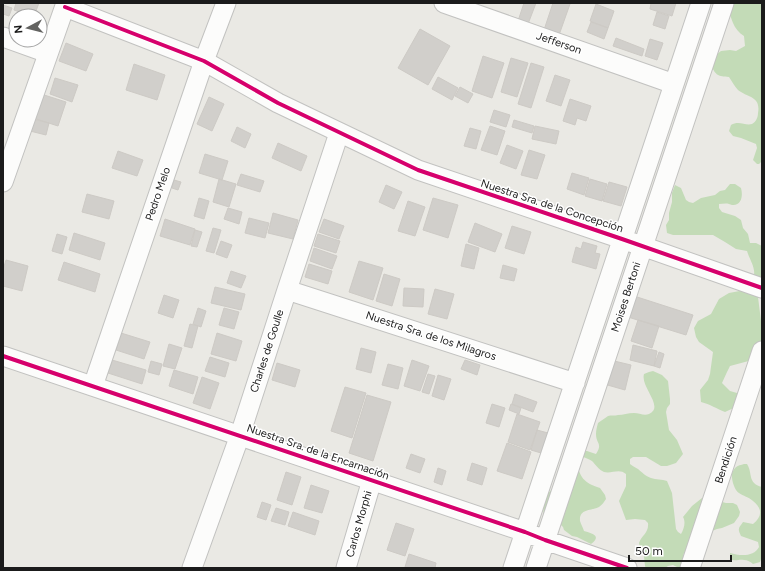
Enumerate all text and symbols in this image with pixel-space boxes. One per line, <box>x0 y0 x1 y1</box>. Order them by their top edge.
north arrow <box>8 8 48 48</box>
text: N <box>12 24 26 34</box>
street label: Jefferson <box>535 29 583 57</box>
street label: Pedro Melo <box>143 166 173 222</box>
street label: Nuestra Sra. de la Concepción <box>479 177 625 235</box>
street label: Moises Bertoni <box>609 260 643 334</box>
street label: Charles de Goulle <box>247 308 287 394</box>
street label: Nuestra Sra. de los Milagros <box>364 309 498 363</box>
street label: Nuestra Sra. de la Encarnación <box>245 421 391 483</box>
street label: Bendición <box>712 435 740 485</box>
street label: Carlos Morphi <box>343 489 375 559</box>
scale bar <box>629 537 731 563</box>
text: 50 m <box>635 544 663 558</box>

